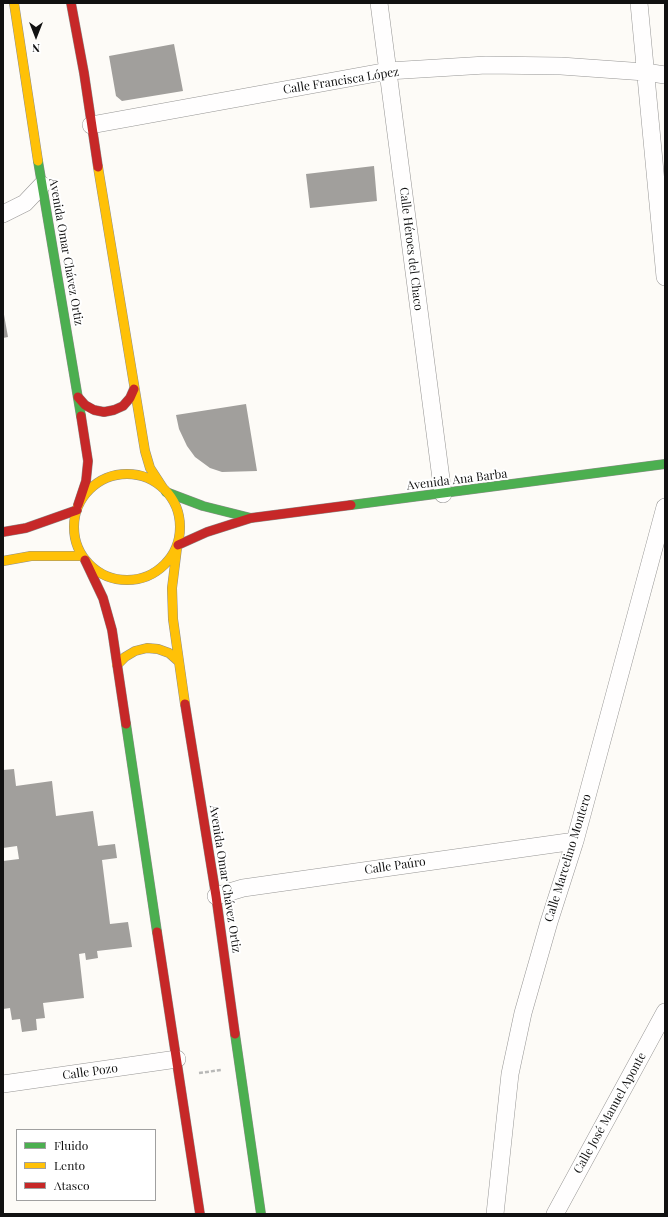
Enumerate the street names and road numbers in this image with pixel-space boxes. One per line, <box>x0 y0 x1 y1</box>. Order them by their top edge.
street label: Calle Francisca López <box>282 65 400 97</box>
street label: Avenida Omar Chávez Ortiz <box>46 177 86 327</box>
street label: Calle Héroes del Chaco <box>396 186 426 312</box>
street label: Avenida Ana Barba <box>406 467 508 493</box>
street label: Calle Marcelino Montero <box>542 792 594 924</box>
street label: Avenida Omar Chávez Ortiz <box>206 804 244 954</box>
street label: Calle Paúro <box>363 855 427 877</box>
street label: Calle José Manuel Aponte <box>571 1050 649 1176</box>
street label: Calle Pozo <box>61 1061 119 1083</box>

